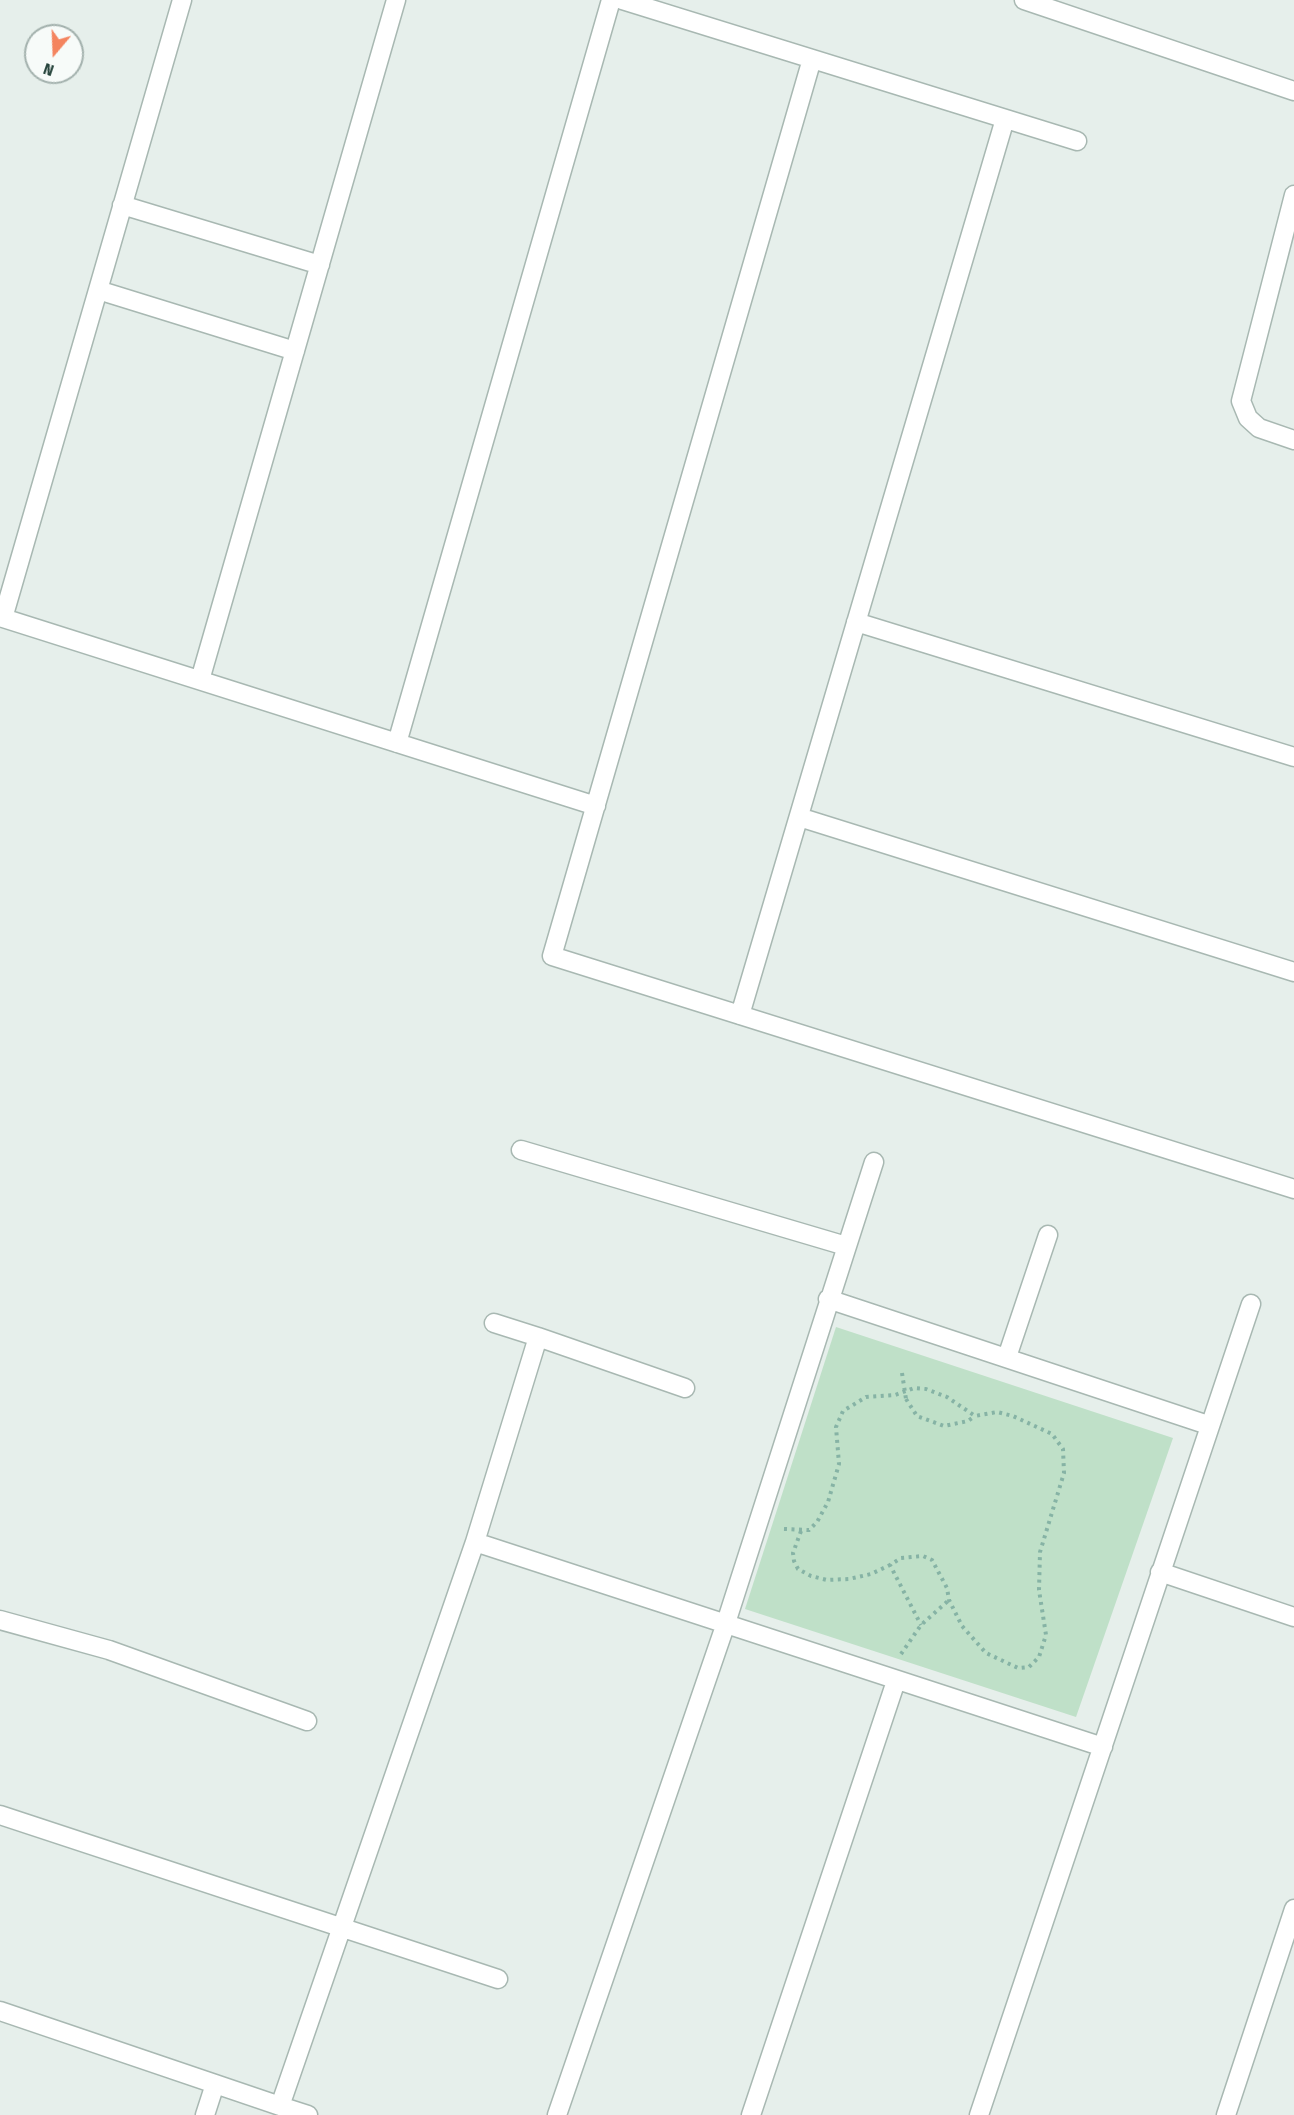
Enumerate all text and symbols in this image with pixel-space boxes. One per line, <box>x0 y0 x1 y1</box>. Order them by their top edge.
north arrow <box>24 24 84 84</box>
text: N <box>41 59 56 80</box>

